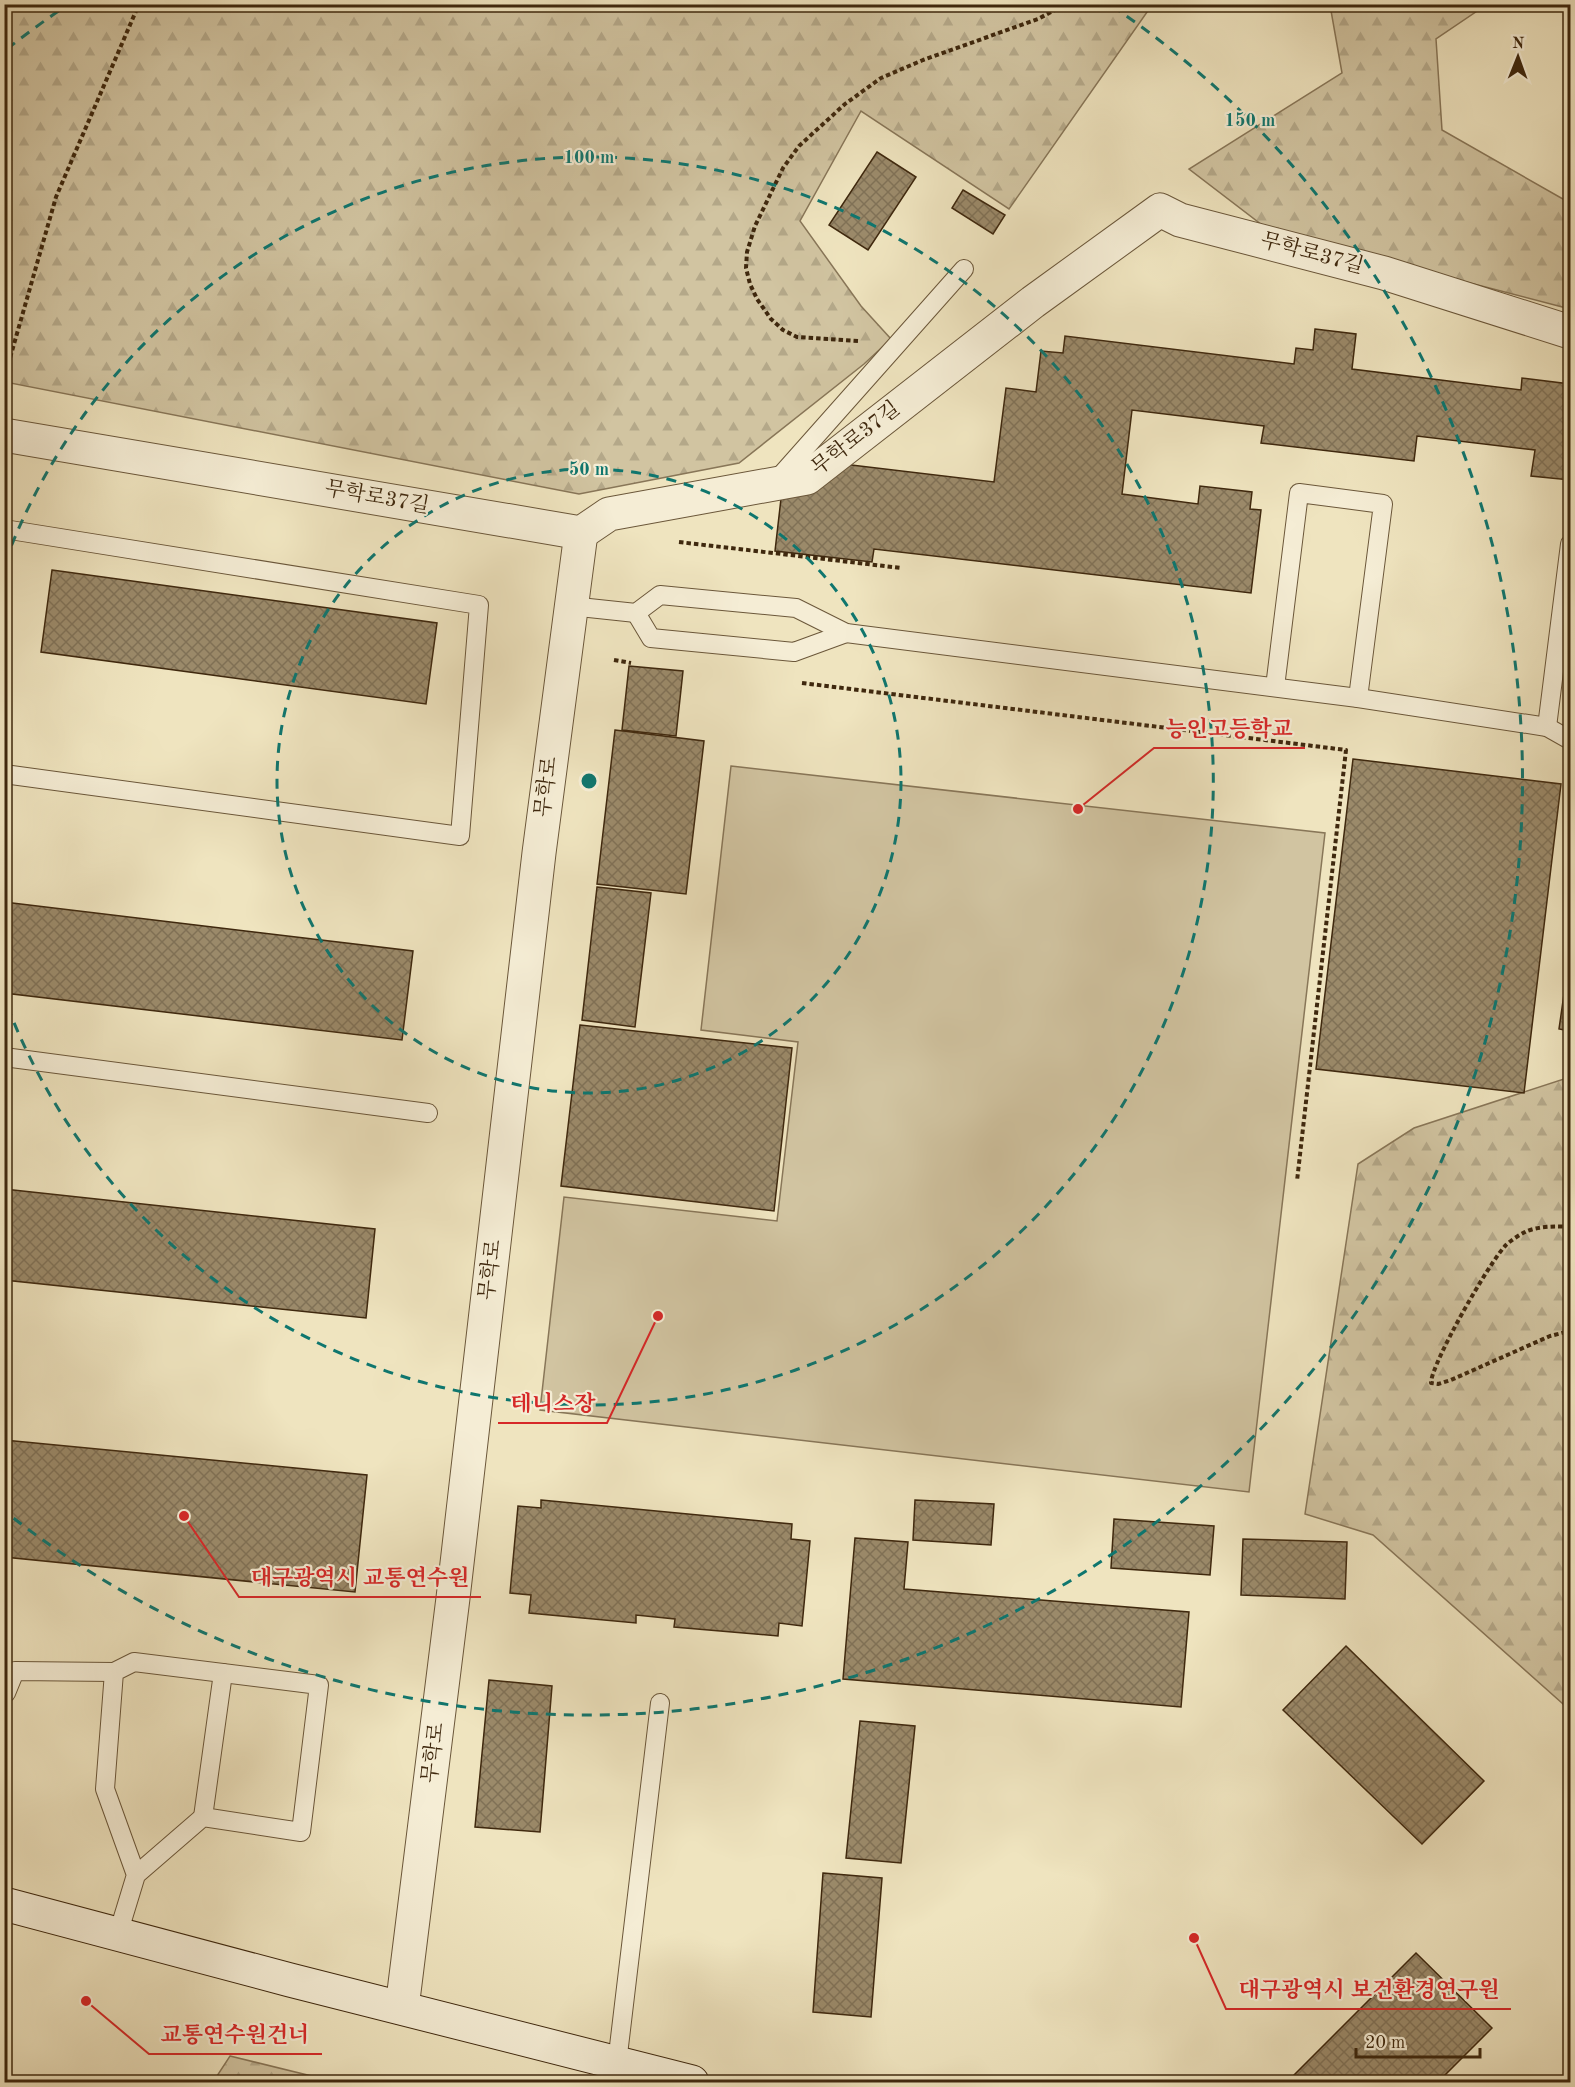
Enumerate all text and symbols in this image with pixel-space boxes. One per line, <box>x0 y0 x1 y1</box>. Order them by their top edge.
north arrow <box>1488 27 1548 87</box>
text: N <box>1512 36 1525 52</box>
text: 150 m <box>1225 112 1275 130</box>
text: 100 m <box>564 149 614 167</box>
street label: 무학로37길 <box>1258 228 1366 278</box>
street label: 무학로37길 <box>807 397 904 480</box>
text: 50 m <box>569 461 609 479</box>
street label: 무학로37길 <box>323 477 431 518</box>
callout: 능인고등학교 <box>1154 708 1305 748</box>
text: 능인고등학교 <box>1165 716 1293 741</box>
street label: 무학로 <box>531 755 561 818</box>
centre of rings <box>579 771 599 791</box>
street label: 무학로 <box>475 1238 505 1301</box>
callout: 테니스장 <box>498 1383 607 1423</box>
text: 테니스장 <box>510 1391 596 1416</box>
callout: 대구광역시 교통연수원 <box>239 1557 481 1597</box>
text: 대구광역시 교통연수원 <box>251 1565 469 1590</box>
street label: 무학로 <box>418 1721 448 1784</box>
callout: 대구광역시 보건환경연구원 <box>1226 1969 1511 2009</box>
text: 대구광역시 보건환경연구원 <box>1238 1977 1500 2002</box>
callout: 교통연수원건너 <box>149 2014 322 2054</box>
scale bar <box>1356 2021 1480 2059</box>
text: 교통연수원건너 <box>161 2022 309 2047</box>
text: 20 m <box>1365 2034 1405 2052</box>

